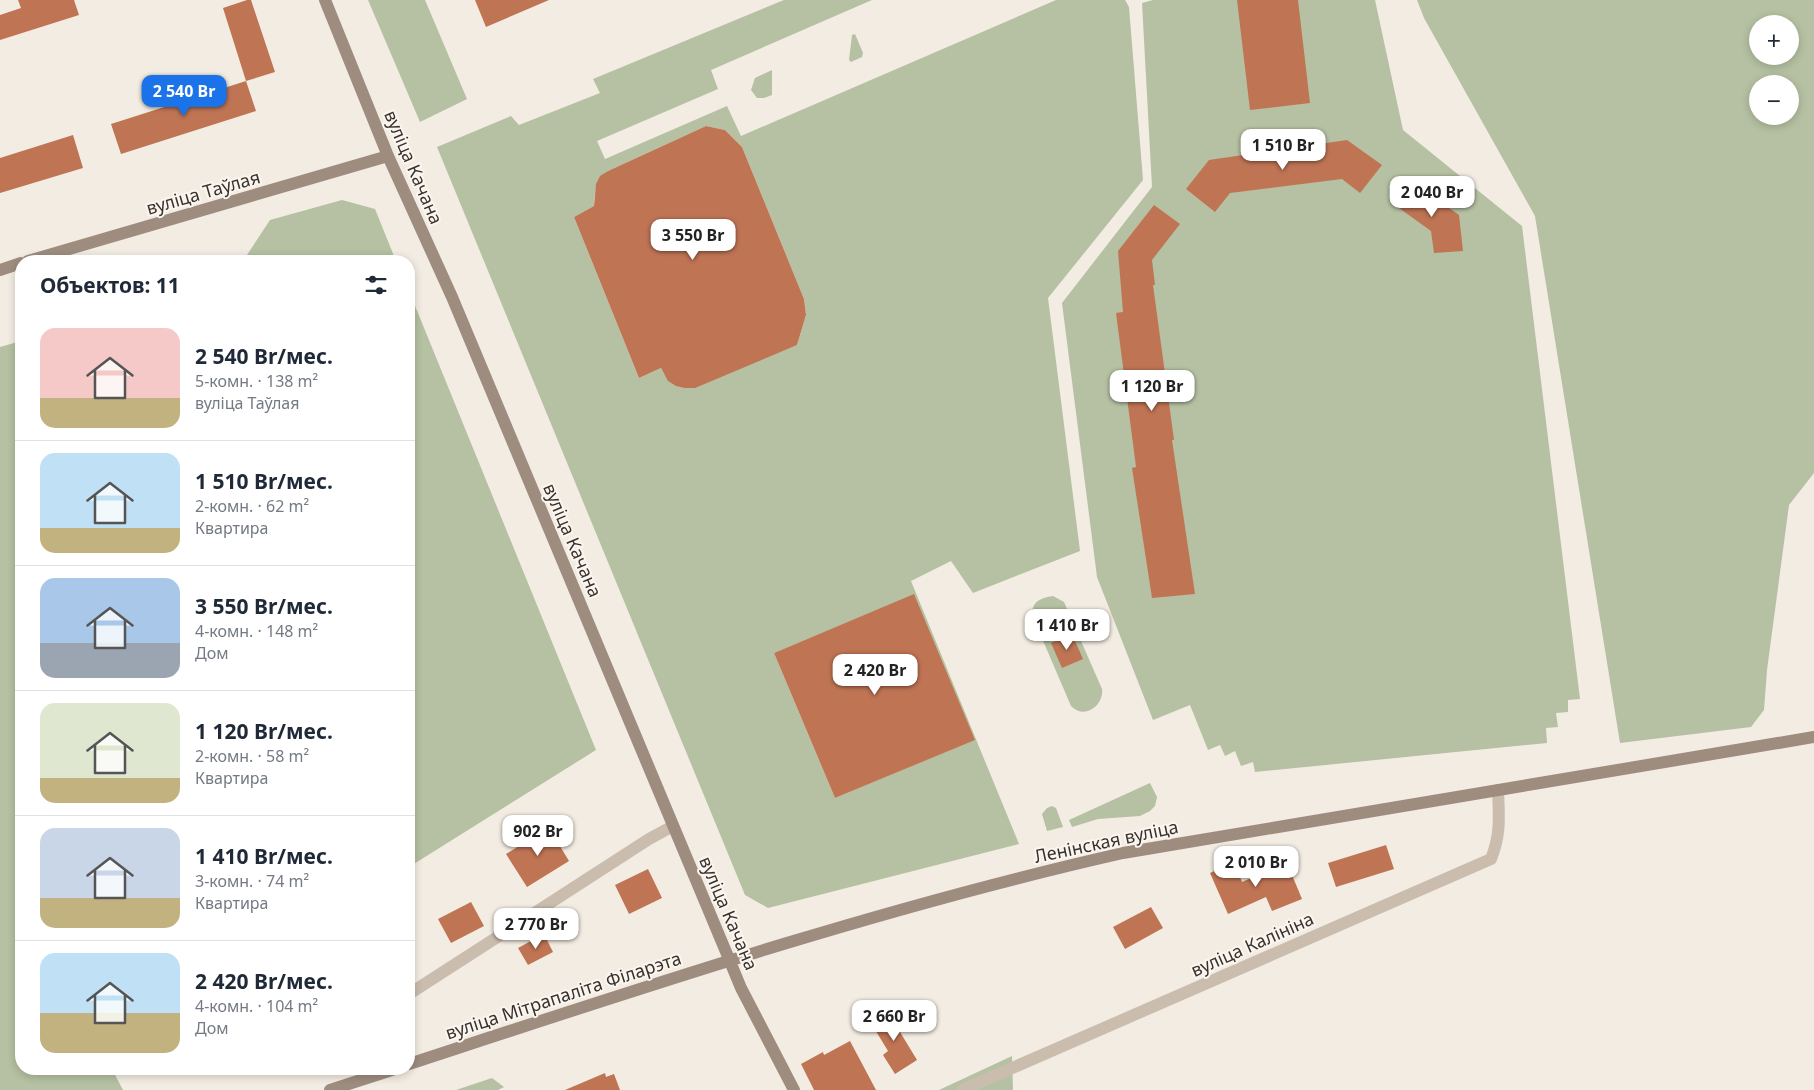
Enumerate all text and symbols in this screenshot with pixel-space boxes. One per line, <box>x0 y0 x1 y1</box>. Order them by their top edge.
map controls <box>1749 15 1799 125</box>
button: + <box>1749 15 1799 65</box>
pin: 2 540 Br <box>132 74 236 117</box>
button: − <box>1749 75 1799 125</box>
text: 2 540 Br <box>153 80 215 102</box>
street label: вуліца Качана <box>379 106 449 228</box>
pin: 1 510 Br <box>1231 128 1335 171</box>
text: 1 510 Br <box>1252 134 1314 156</box>
street label: вуліца Таўлая <box>143 164 263 220</box>
pin: 2 040 Br <box>1380 176 1484 218</box>
text: 2 040 Br <box>1401 181 1463 203</box>
pin: 3 550 Br <box>641 218 745 261</box>
text: 3 550 Br <box>662 224 724 246</box>
text: Объектов: 11 <box>40 271 180 299</box>
icon: filters <box>362 271 390 299</box>
text: 2 540 Br/мес. <box>195 342 333 370</box>
icon: home <box>80 348 140 408</box>
text: 5-комн. · 138 m² <box>195 370 318 392</box>
pin: 1 120 Br <box>1100 370 1204 412</box>
text: 1 120 Br <box>1121 375 1183 397</box>
text: вуліца Таўлая <box>195 392 299 414</box>
text: 1 510 Br/мес. <box>195 467 333 495</box>
icon: home <box>80 473 140 533</box>
street label: вуліца Качана <box>538 479 608 601</box>
text: 2-комн. · 62 m² <box>195 495 309 517</box>
text: Квартира <box>195 517 269 539</box>
text: 3 550 Br/мес. <box>195 592 333 620</box>
icon: home <box>80 598 140 658</box>
pin: 1 410 Br <box>1015 608 1119 651</box>
text: 1 410 Br <box>1036 614 1098 636</box>
text: 4-комн. · 148 m² <box>195 620 318 642</box>
text: Дом <box>195 642 228 664</box>
pin: 2 420 Br <box>823 654 927 696</box>
text: 2 420 Br <box>844 659 906 681</box>
text: 1 120 Br/мес. <box>195 717 333 745</box>
icon: home <box>80 723 140 783</box>
text: 2-комн. · 58 m² <box>195 745 309 767</box>
text: Квартира <box>195 767 269 789</box>
pin: 902 Br <box>497 814 579 857</box>
street label: Ленінская вуліца <box>1032 814 1180 868</box>
text: 902 Br <box>513 820 563 842</box>
text: 1 410 Br/мес. <box>195 842 333 870</box>
pin: 2 010 Br <box>1204 846 1308 888</box>
icon: home <box>80 848 140 908</box>
text: 2 010 Br <box>1225 851 1287 873</box>
street label: вуліца Качана <box>694 852 764 974</box>
text: 3-комн. · 74 m² <box>195 870 309 892</box>
text: Квартира <box>195 892 269 914</box>
street label: вуліца Калініна <box>1187 906 1317 982</box>
pin: 2 770 Br <box>484 908 588 950</box>
text: 2 770 Br <box>505 913 567 935</box>
street label: вуліца Мітрапаліта Філарэта <box>442 945 684 1045</box>
text: 2 420 Br/мес. <box>195 967 333 995</box>
icon: home <box>80 973 140 1033</box>
text: 4-комн. · 104 m² <box>195 995 318 1017</box>
pin: 2 660 Br <box>842 1000 946 1042</box>
text: 2 660 Br <box>863 1005 925 1027</box>
text: Дом <box>195 1017 228 1039</box>

